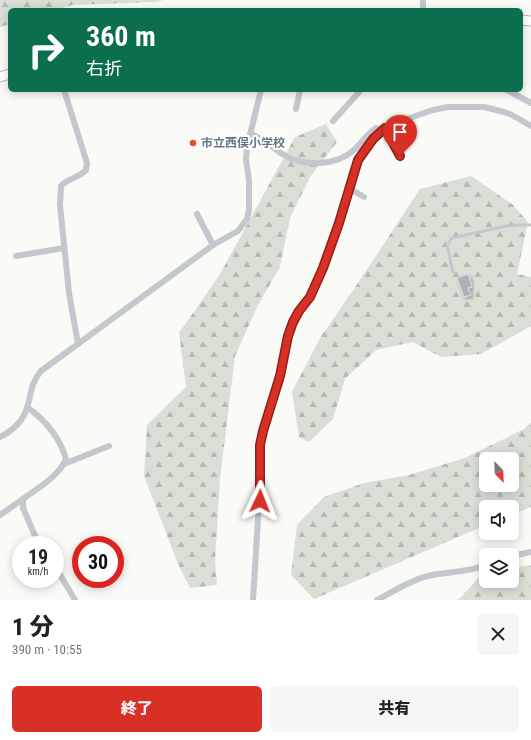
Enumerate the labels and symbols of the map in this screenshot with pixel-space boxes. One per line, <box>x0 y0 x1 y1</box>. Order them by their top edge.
pin <box>383 115 417 156</box>
place label: 市立西俣小学校 <box>201 136 285 150</box>
marker: 市立西俣小学校 <box>188 138 198 148</box>
north arrow <box>479 452 519 492</box>
position arrow <box>239 480 281 522</box>
speed limit sign: 30 <box>72 536 124 588</box>

